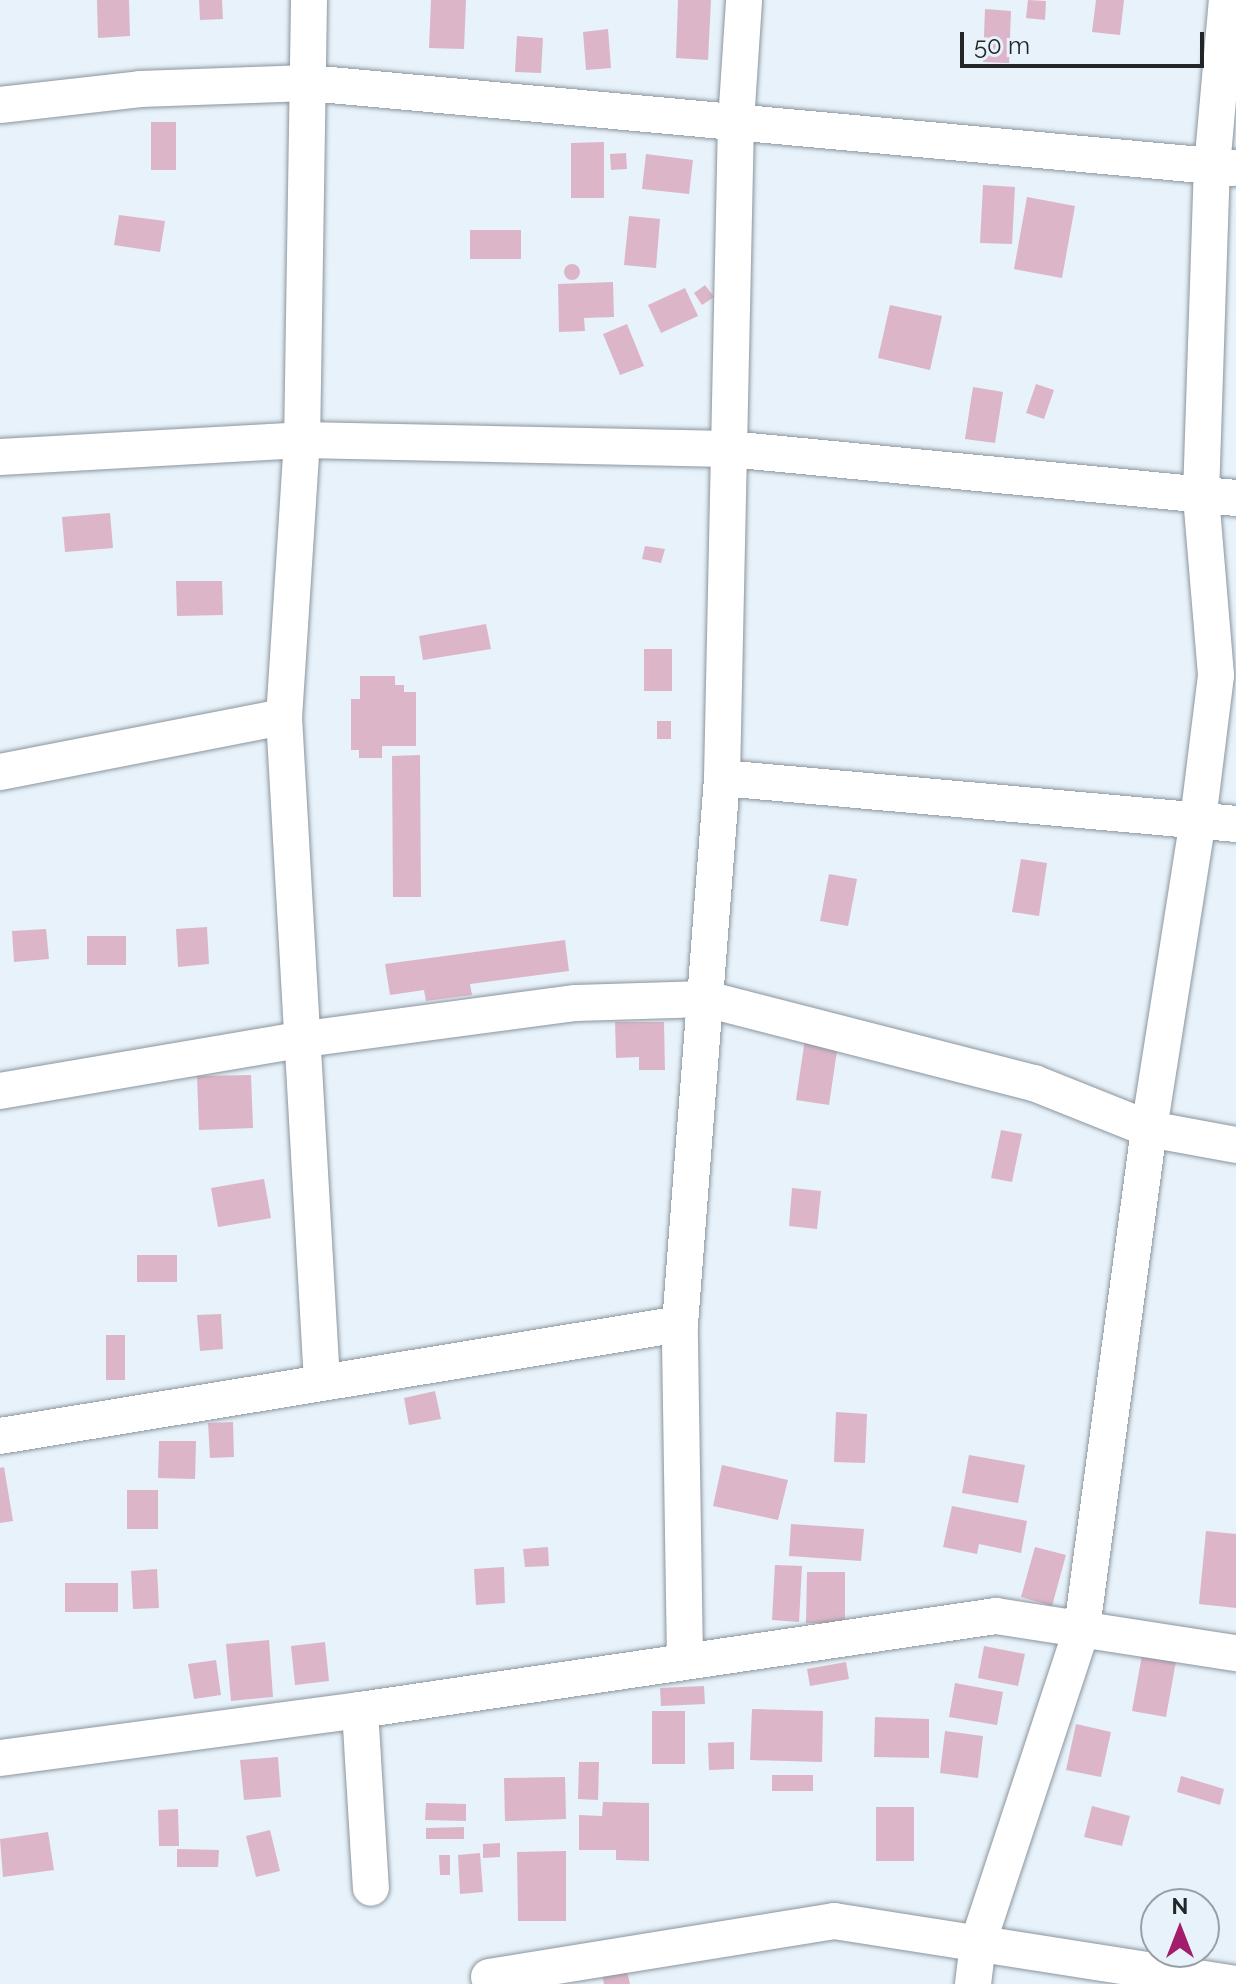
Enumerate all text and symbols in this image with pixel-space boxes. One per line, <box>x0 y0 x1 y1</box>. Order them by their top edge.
scale bar <box>964 16 1208 66</box>
text: 50 m <box>974 31 1030 60</box>
north arrow <box>1140 1888 1220 1968</box>
text: N <box>1172 1893 1188 1919</box>

